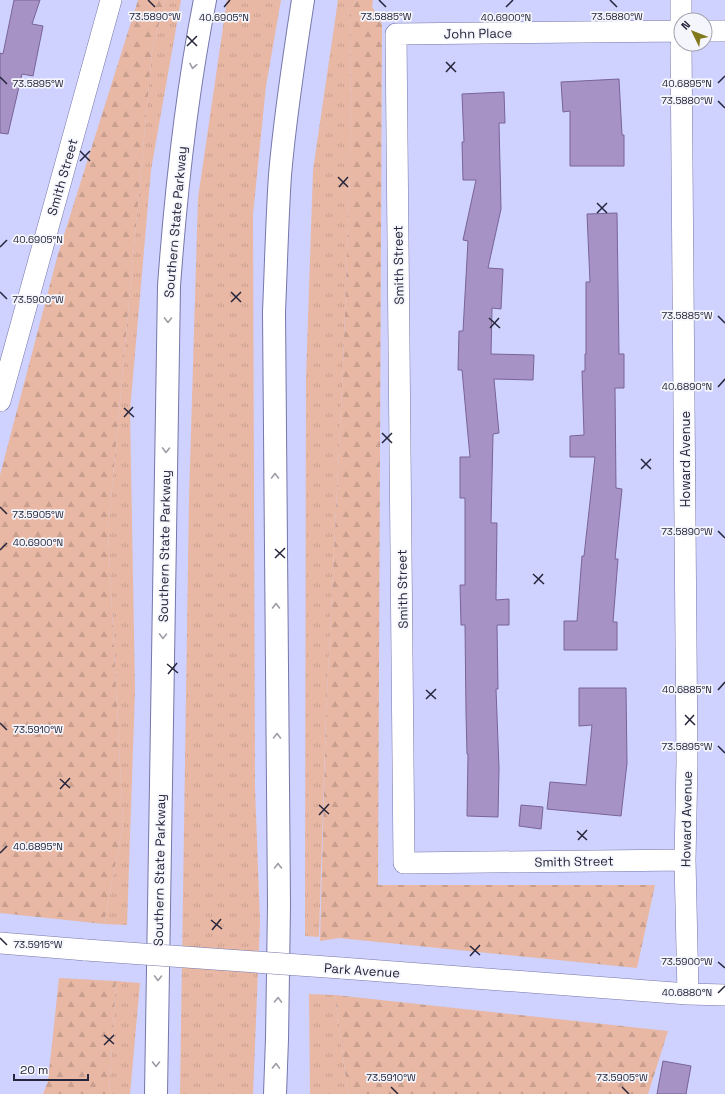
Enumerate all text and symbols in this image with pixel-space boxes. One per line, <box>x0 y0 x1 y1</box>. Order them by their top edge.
text: 73.5890°W <box>129 10 181 23</box>
text: 73.5885°W <box>360 10 412 23</box>
text: 73.5880°W <box>591 10 643 23</box>
text: 40.6905°N <box>199 11 249 24</box>
text: 40.6900°N <box>481 11 531 24</box>
north arrow <box>673 12 713 52</box>
text: N <box>678 18 693 33</box>
street label: John Place <box>444 24 512 43</box>
one-way arrow <box>189 63 198 69</box>
text: 73.5895°W <box>12 77 64 90</box>
text: 40.6895°N <box>662 77 712 90</box>
text: 73.5880°W <box>661 94 713 107</box>
street label: Smith Street <box>43 137 82 218</box>
street label: Southern State Parkway <box>160 146 191 299</box>
street label: Smith Street <box>389 225 408 305</box>
text: 40.6905°N <box>13 233 63 246</box>
text: 73.5900°W <box>12 293 64 306</box>
text: 73.5885°W <box>661 309 713 322</box>
one-way arrow <box>164 317 172 323</box>
text: 40.6890°N <box>662 380 712 393</box>
street label: Howard Avenue <box>677 411 694 507</box>
one-way arrow <box>162 447 170 453</box>
street label: Southern State Parkway <box>155 470 174 622</box>
one-way arrow <box>271 473 279 479</box>
text: 73.5905°W <box>12 508 64 521</box>
text: 73.5890°W <box>661 525 713 538</box>
text: 40.6900°N <box>13 536 63 549</box>
street label: Smith Street <box>393 549 412 629</box>
one-way arrow <box>272 603 280 609</box>
one-way arrow <box>159 633 167 639</box>
text: 40.6885°N <box>662 683 712 696</box>
text: 73.5910°W <box>13 723 63 736</box>
one-way arrow <box>273 733 281 739</box>
text: 73.5895°W <box>661 740 713 753</box>
street label: Howard Avenue <box>677 771 696 867</box>
street label: Southern State Parkway <box>150 794 169 946</box>
text: 40.6895°N <box>13 840 63 853</box>
street label: Smith Street <box>534 852 614 871</box>
one-way arrow <box>274 863 282 869</box>
text: 73.5915°W <box>13 938 63 951</box>
text: 73.5900°W <box>661 955 713 968</box>
street label: Park Avenue <box>323 959 401 982</box>
one-way arrow <box>153 975 162 981</box>
text: 40.6880°N <box>662 986 712 999</box>
one-way arrow <box>274 997 282 1003</box>
scale bar <box>14 1056 88 1082</box>
one-way arrow <box>152 1061 160 1067</box>
text: 20 m <box>20 1062 48 1078</box>
one-way arrow <box>272 1063 281 1069</box>
text: 73.5910°W <box>366 1071 416 1084</box>
text: 73.5905°W <box>596 1071 648 1084</box>

